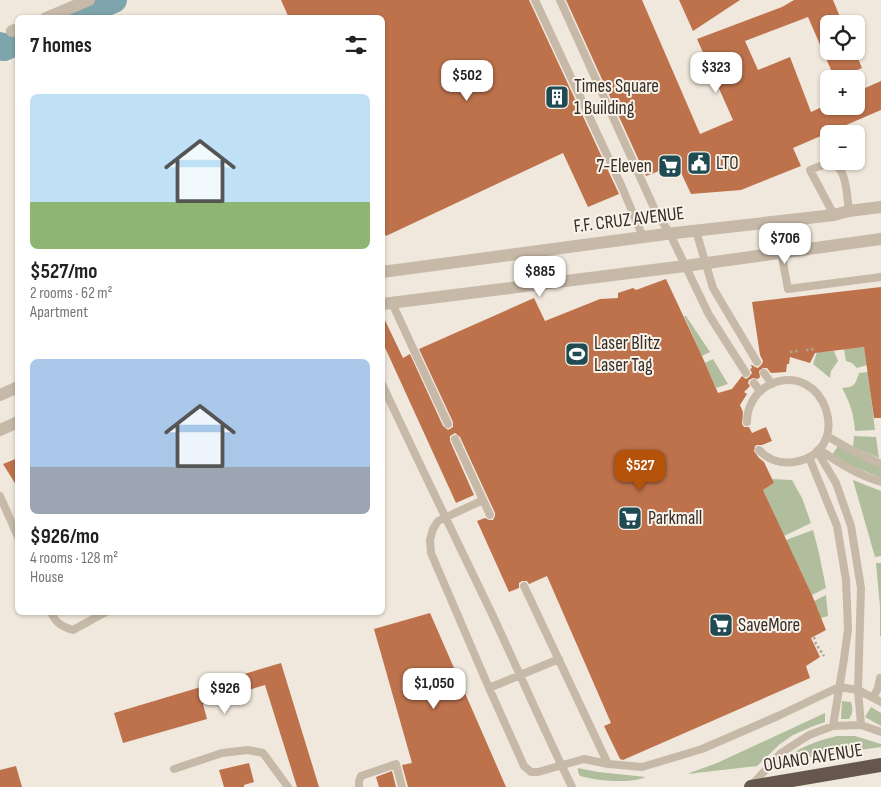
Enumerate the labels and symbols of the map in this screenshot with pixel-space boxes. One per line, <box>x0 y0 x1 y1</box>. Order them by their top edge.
pin: $323 <box>686 52 746 94</box>
pin: $502 <box>437 59 497 102</box>
place label: Times Square 1 Building <box>574 75 659 120</box>
building icon: Times Square 1 Building <box>544 84 570 110</box>
public building icon: LTO <box>686 150 712 176</box>
place label: LTO <box>716 152 739 175</box>
supermarket icon: 7-Eleven <box>657 153 683 179</box>
place label: 7-Eleven <box>597 155 652 178</box>
street label: F.F. CRUZ AVENUE <box>572 202 686 238</box>
pin: $706 <box>755 222 815 265</box>
pin: $885 <box>510 256 570 298</box>
place label: Laser Blitz Laser Tag <box>594 332 660 377</box>
sports icon: Laser Blitz Laser Tag <box>564 341 590 367</box>
pin: $527 <box>610 450 670 492</box>
supermarket icon: Parkmall <box>617 505 643 531</box>
place label: Parkmall <box>648 507 702 530</box>
supermarket icon: SaveMore <box>708 612 734 638</box>
place label: SaveMore <box>738 614 800 637</box>
pin: $1,050 <box>393 668 475 710</box>
pin: $926 <box>195 672 255 715</box>
street label: OUANO AVENUE <box>762 739 864 777</box>

